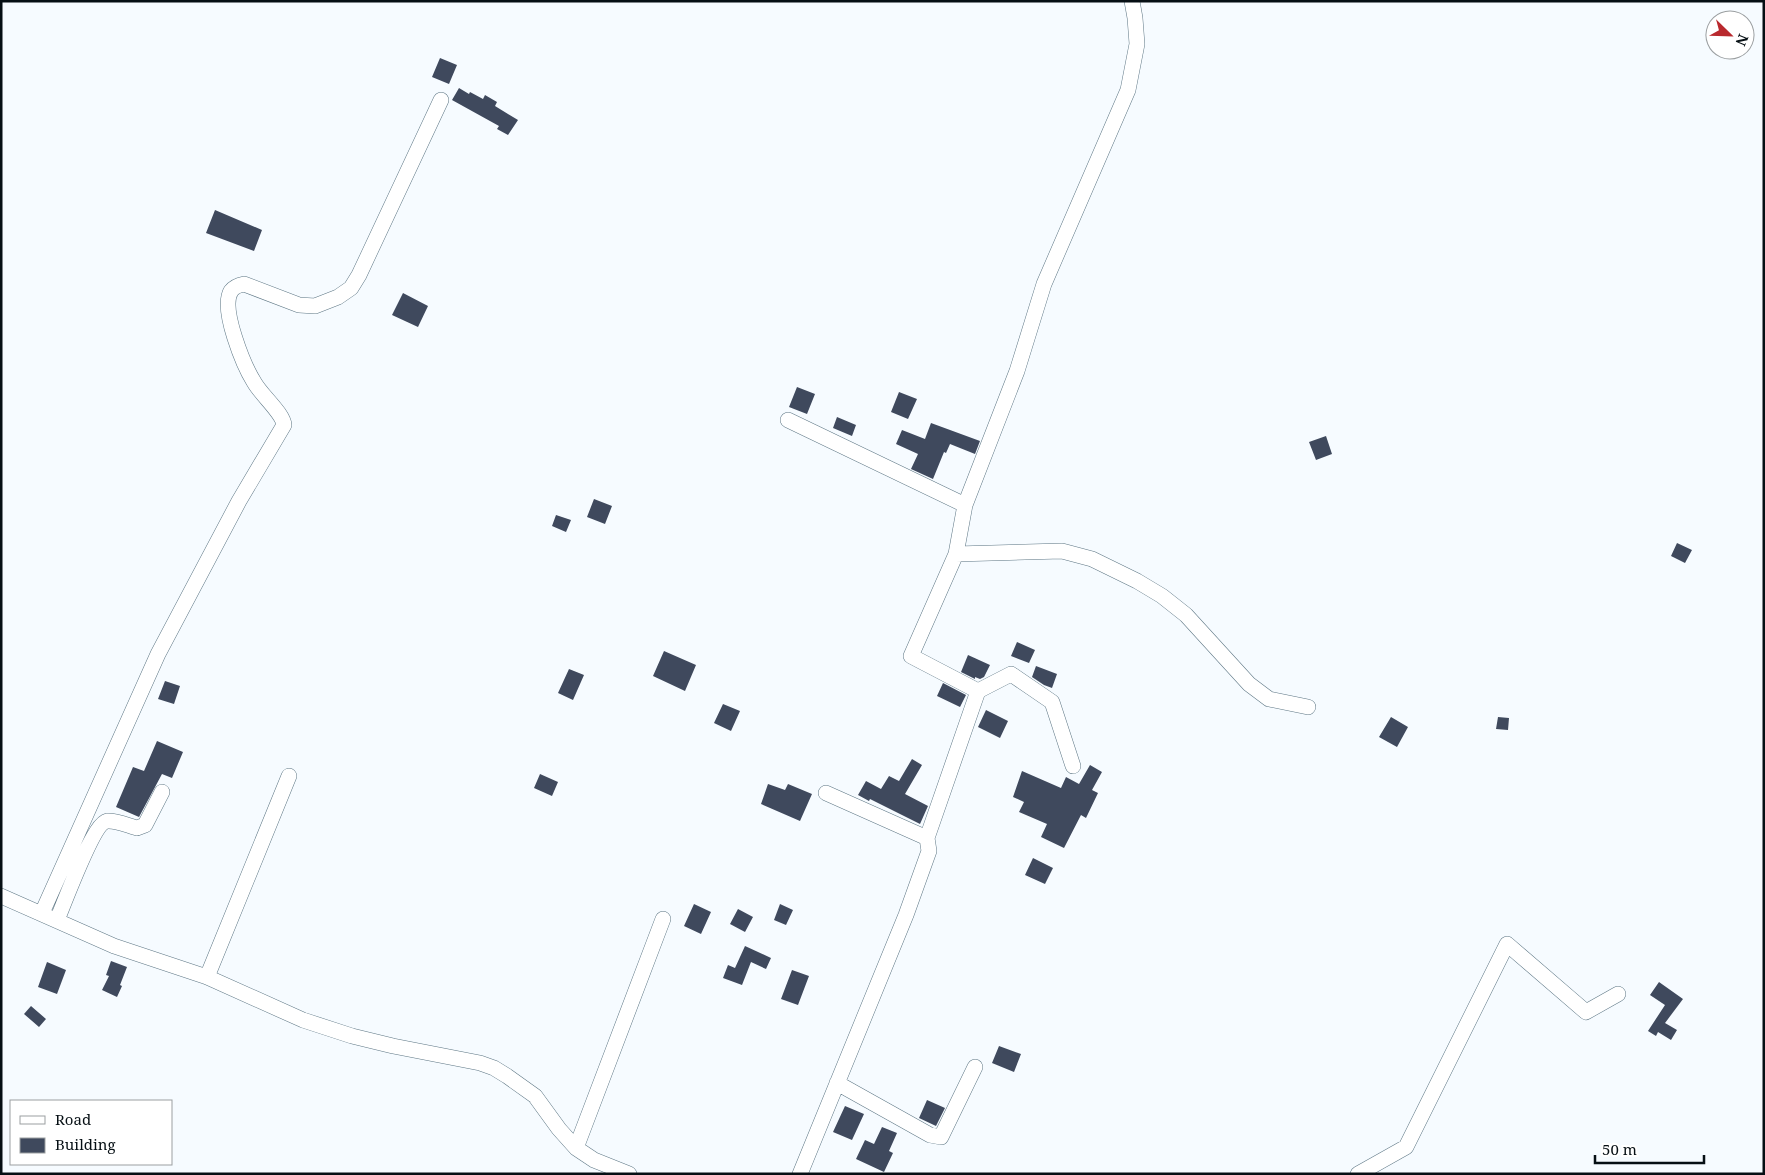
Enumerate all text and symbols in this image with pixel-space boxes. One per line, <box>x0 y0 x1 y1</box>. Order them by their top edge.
north arrow <box>1705 10 1755 60</box>
text: N <box>1732 31 1753 49</box>
legend <box>10 1100 172 1165</box>
text: Road <box>55 1109 91 1129</box>
scale bar <box>1595 1132 1704 1164</box>
text: Building <box>55 1134 116 1154</box>
text: 50 m <box>1602 1139 1637 1159</box>

